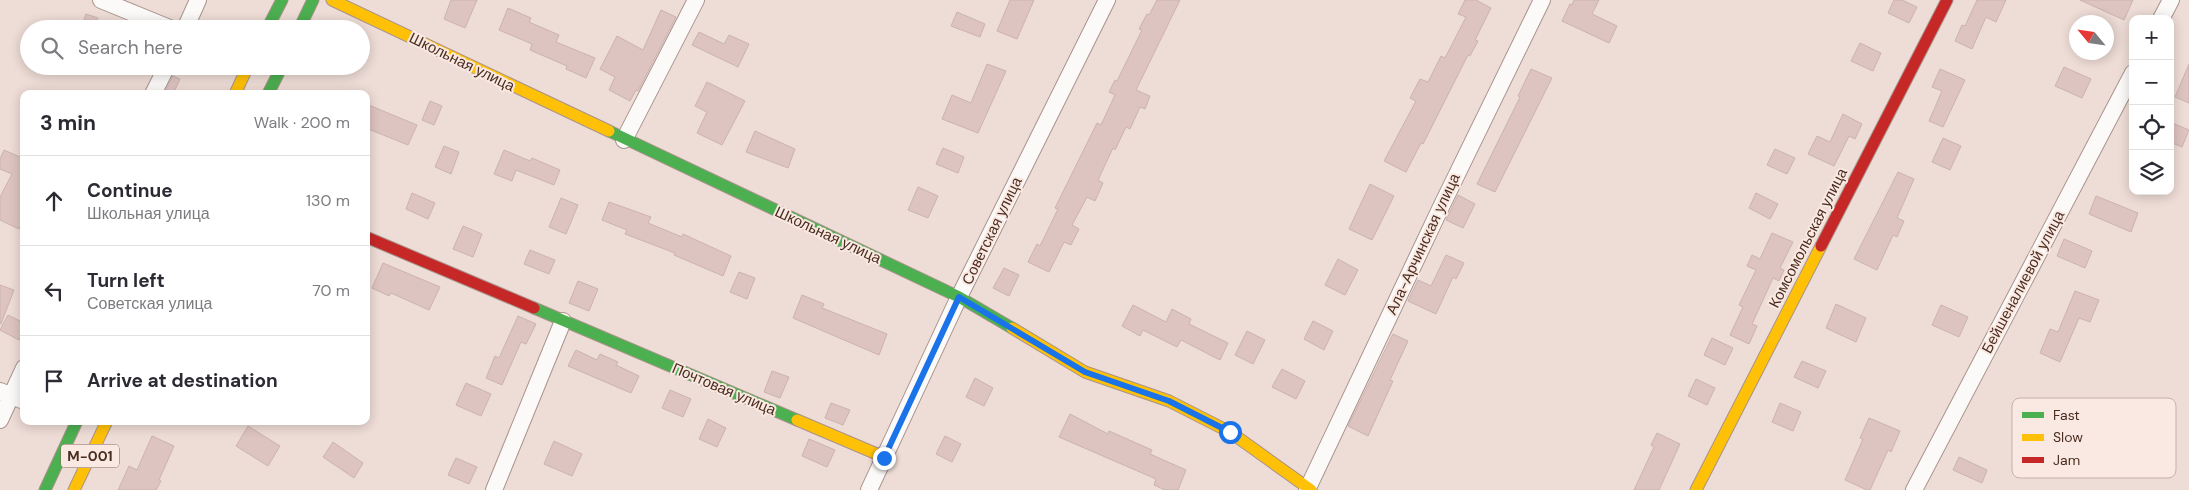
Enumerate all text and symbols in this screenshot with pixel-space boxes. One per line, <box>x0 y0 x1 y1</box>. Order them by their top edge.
north arrow <box>2069 15 2114 60</box>
map controls <box>2129 15 2174 195</box>
button: + <box>2129 15 2174 60</box>
search box <box>20 20 370 75</box>
street label: Школьная улица <box>406 28 519 96</box>
icon: search <box>38 34 66 62</box>
text: Search here <box>78 35 183 60</box>
button: − <box>2129 60 2174 105</box>
button: locate <box>2129 105 2174 150</box>
text: 3 min <box>40 109 96 137</box>
text: Walk · 200 m <box>254 112 350 133</box>
button: layers <box>2129 150 2174 195</box>
street label: Комсомольская улица <box>1764 164 1852 311</box>
street label: Ала-Арчинская улица <box>1381 169 1465 318</box>
street label: Советская улица <box>957 173 1027 288</box>
text: Continue <box>87 178 173 203</box>
icon: ahead <box>40 187 68 215</box>
text: 130 m <box>306 190 350 211</box>
street label: Школьная улица <box>772 202 885 269</box>
text: Школьная улица <box>87 203 210 224</box>
street label: Бейшеналиевой улица <box>1977 207 2069 357</box>
text: Turn left <box>87 268 165 293</box>
icon: left <box>40 277 68 305</box>
text: 70 m <box>312 280 350 301</box>
text: Советская улица <box>87 293 212 314</box>
street label: Почтовая улица <box>669 358 780 420</box>
icon: arrive <box>40 367 68 395</box>
text: Arrive at destination <box>87 368 278 393</box>
legend <box>2012 398 2176 478</box>
text: Fast <box>2053 406 2080 424</box>
route start <box>1219 421 1242 444</box>
text: Slow <box>2053 428 2083 446</box>
road number: M-001 <box>61 444 119 468</box>
route end <box>873 447 896 470</box>
text: Jam <box>2053 451 2080 469</box>

